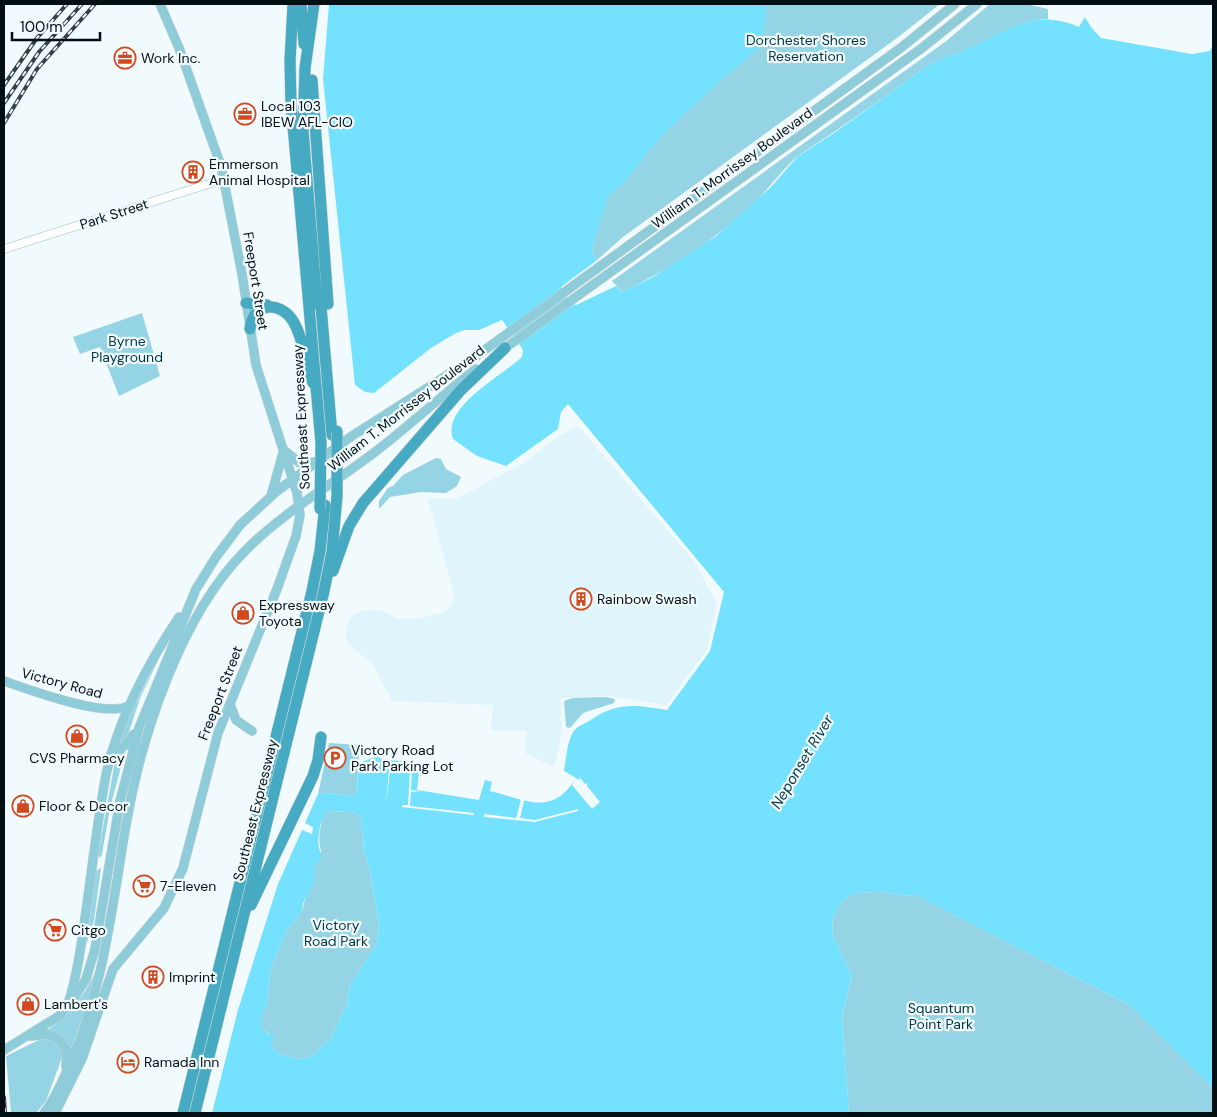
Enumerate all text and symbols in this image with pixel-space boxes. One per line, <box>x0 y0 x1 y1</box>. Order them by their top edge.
scale bar <box>12 10 100 42</box>
text: 100 m <box>20 17 63 37</box>
park label: Dorchester Shores Reservation <box>746 31 866 65</box>
office icon: Work Inc. <box>113 46 137 70</box>
place label: Work Inc. <box>141 49 200 67</box>
place label: Local 103 IBEW AFL-CIO <box>261 97 353 131</box>
office icon: Local 103 IBEW AFL-CIO <box>233 102 257 126</box>
street label: William T. Morrissey Boulevard <box>648 104 816 232</box>
place label: Emmerson Animal Hospital <box>209 155 310 189</box>
building icon: Emmerson Animal Hospital <box>181 160 205 184</box>
street label: Park Street <box>77 194 151 234</box>
street label: Freeport Street <box>239 230 273 332</box>
park label: Byrne Playground <box>91 332 163 366</box>
street label: William T. Morrissey Boulevard <box>324 341 488 475</box>
street label: Southeast Expressway <box>288 344 314 490</box>
building icon: Rainbow Swash <box>569 587 593 611</box>
place label: Rainbow Swash <box>597 590 697 608</box>
place label: Expressway Toyota <box>259 596 335 630</box>
shop icon: Expressway Toyota <box>231 601 255 625</box>
street label: Freeport Street <box>194 643 246 743</box>
street label: Victory Road <box>19 664 105 702</box>
water label: Neponset River <box>766 711 838 813</box>
shop icon: CVS Pharmacy <box>65 724 89 748</box>
street label: Southeast Expressway <box>229 737 281 883</box>
place label: Victory Road Park Parking Lot <box>351 741 454 775</box>
parking icon: Victory Road Park Parking Lot <box>323 746 347 770</box>
place label: CVS Pharmacy <box>29 749 125 767</box>
shop icon: Floor & Decor <box>11 794 35 818</box>
place label: Floor & Decor <box>39 797 128 815</box>
supermarket icon: 7-Eleven <box>132 874 156 898</box>
place label: 7-Eleven <box>160 877 216 895</box>
park label: Victory Road Park <box>304 916 368 950</box>
supermarket icon: Citgo <box>43 918 67 942</box>
place label: Citgo <box>71 921 106 939</box>
building icon: Imprint <box>141 965 165 989</box>
place label: Imprint <box>169 968 216 986</box>
shop icon: Lambert's <box>16 992 40 1016</box>
place label: Lambert's <box>44 995 108 1013</box>
park label: Squantum Point Park <box>908 999 974 1033</box>
hotel icon: Ramada Inn <box>116 1050 140 1074</box>
place label: Ramada Inn <box>144 1053 219 1071</box>

